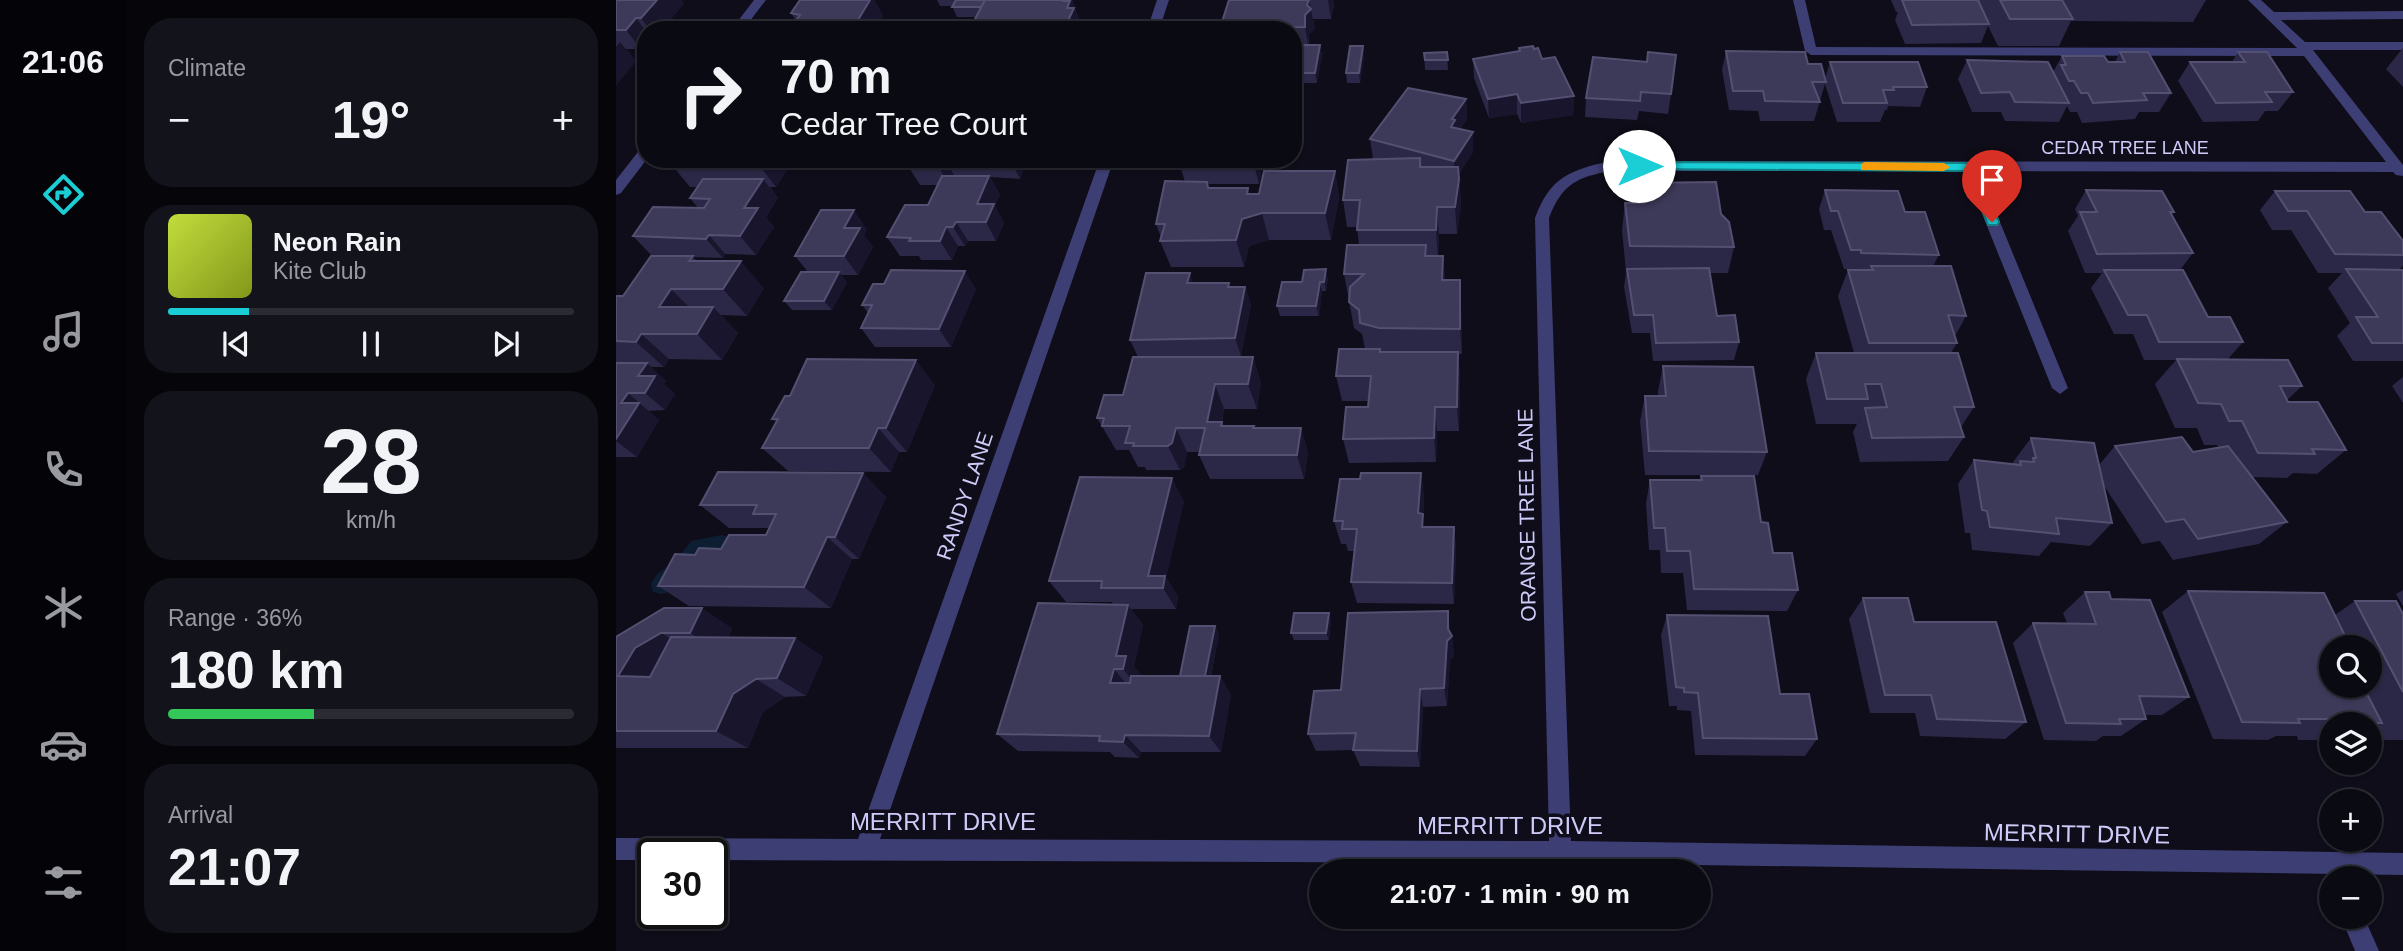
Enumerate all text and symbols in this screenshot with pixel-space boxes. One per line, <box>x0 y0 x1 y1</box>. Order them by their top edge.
text: 21:06 <box>22 44 104 80</box>
icon: right <box>665 49 756 140</box>
text: 70 m <box>780 49 892 103</box>
text: Climate <box>168 55 246 81</box>
text: 19° <box>332 91 410 149</box>
text: − <box>168 99 190 141</box>
text: + <box>552 99 574 141</box>
text: Cedar Tree Court <box>780 106 1027 142</box>
position arrow <box>1602 129 1676 203</box>
street label: CEDAR TREE LANE <box>2041 138 2209 158</box>
pin <box>1962 150 2022 222</box>
icon: arrive <box>1973 161 2011 199</box>
icon: directions <box>39 170 88 219</box>
text: Neon Rain <box>273 227 402 257</box>
text: Kite Club <box>273 258 366 284</box>
icon: music <box>39 307 88 356</box>
icon: previous <box>217 325 255 363</box>
icon: pause <box>352 325 390 363</box>
icon: next <box>487 325 525 363</box>
street label: ORANGE TREE LANE <box>1513 408 1540 622</box>
text: 28 <box>320 411 422 512</box>
street label: RANDY LANE <box>932 429 997 563</box>
icon: phone <box>39 445 88 494</box>
text: km/h <box>346 507 396 533</box>
icon: climate <box>39 583 88 632</box>
text: Range · 36% <box>168 605 302 631</box>
map controls <box>2319 635 2382 929</box>
button: search <box>2319 635 2382 698</box>
text: 180 km <box>168 641 344 699</box>
button: layers <box>2319 712 2382 775</box>
icon: car <box>39 720 88 769</box>
button: + <box>2319 789 2382 852</box>
text: Arrival <box>168 802 233 828</box>
street label: MERRITT DRIVE <box>850 808 1036 835</box>
street label: MERRITT DRIVE <box>1417 812 1603 839</box>
street label: MERRITT DRIVE <box>1984 818 2170 849</box>
text: 21:07 <box>168 838 301 896</box>
speed limit sign: 30 <box>637 838 728 929</box>
icon: filters <box>39 858 88 907</box>
button: − <box>2319 866 2382 929</box>
text: 21:07 · 1 min · 90 m <box>1390 879 1630 909</box>

